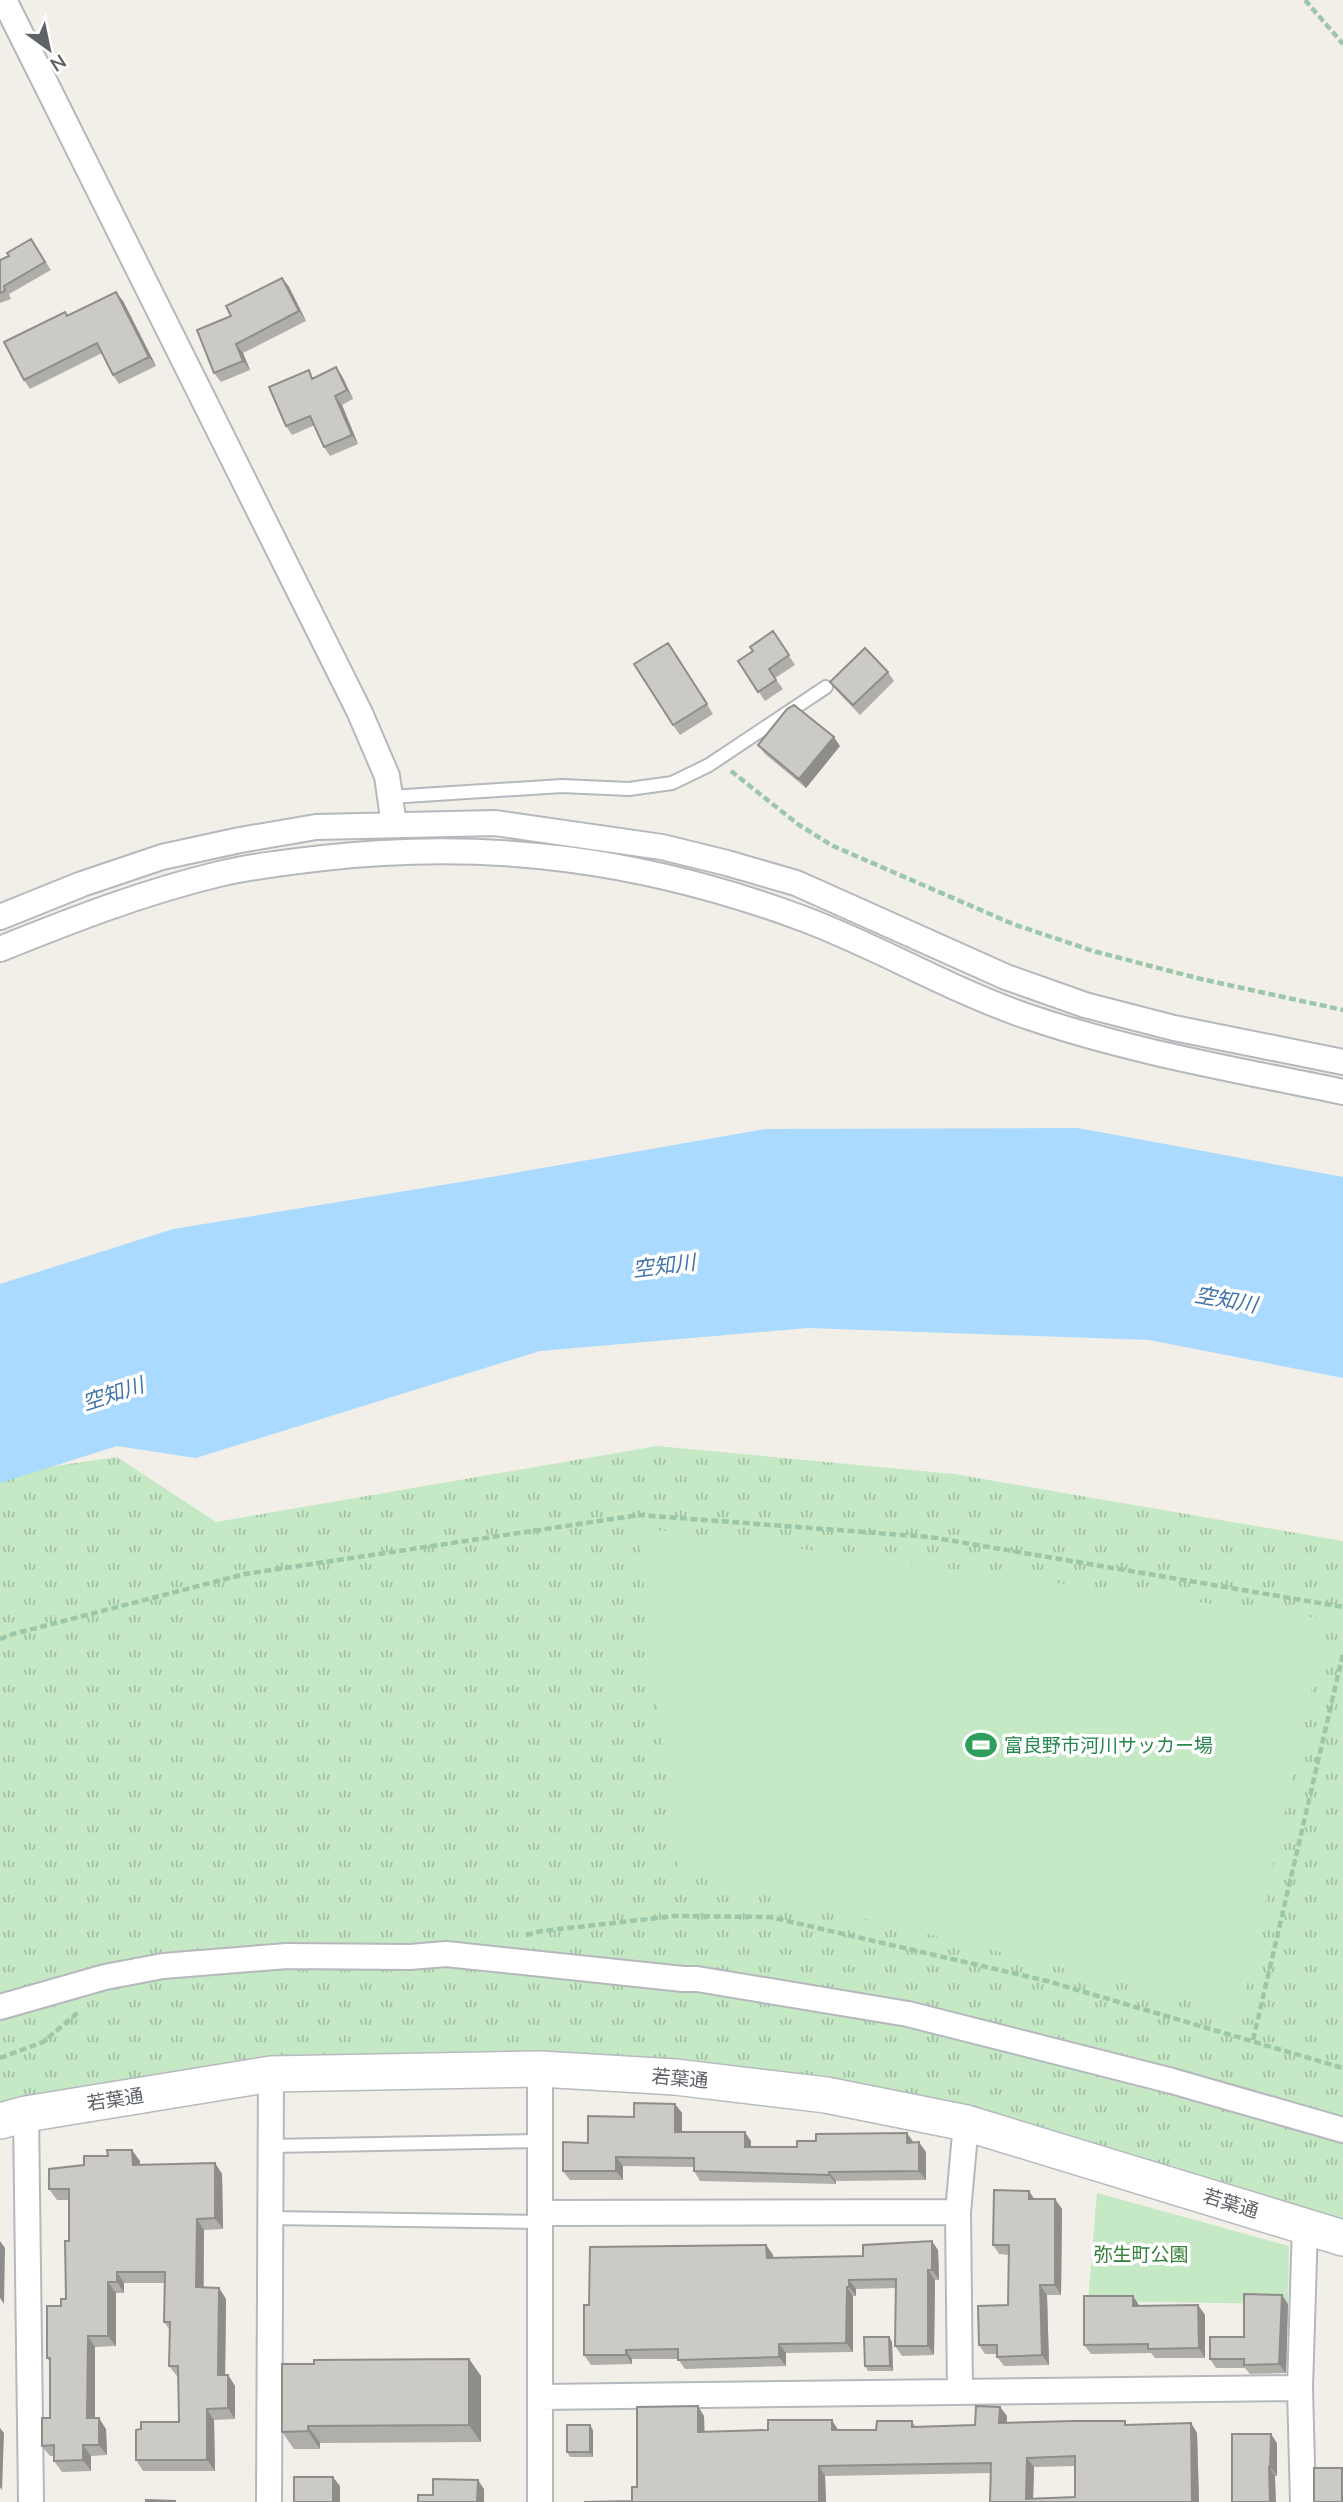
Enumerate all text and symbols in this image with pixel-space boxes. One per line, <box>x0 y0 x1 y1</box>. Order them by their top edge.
north arrow <box>14 14 84 84</box>
text: N <box>45 48 71 77</box>
water label: 空知川 <box>631 1248 699 1284</box>
water label: 空知川 <box>1193 1281 1261 1320</box>
water label: 空知川 <box>79 1370 149 1417</box>
sports icon: 富良野市河川サッカー場 <box>964 1728 998 1762</box>
place label: 富良野市河川サッカー場 <box>1004 1733 1213 1759</box>
street label: 若葉通 <box>650 2064 709 2094</box>
street label: 若葉通 <box>85 2083 145 2117</box>
street label: 若葉通 <box>1200 2183 1262 2225</box>
park label: 弥生町公園 <box>1093 2242 1189 2268</box>

